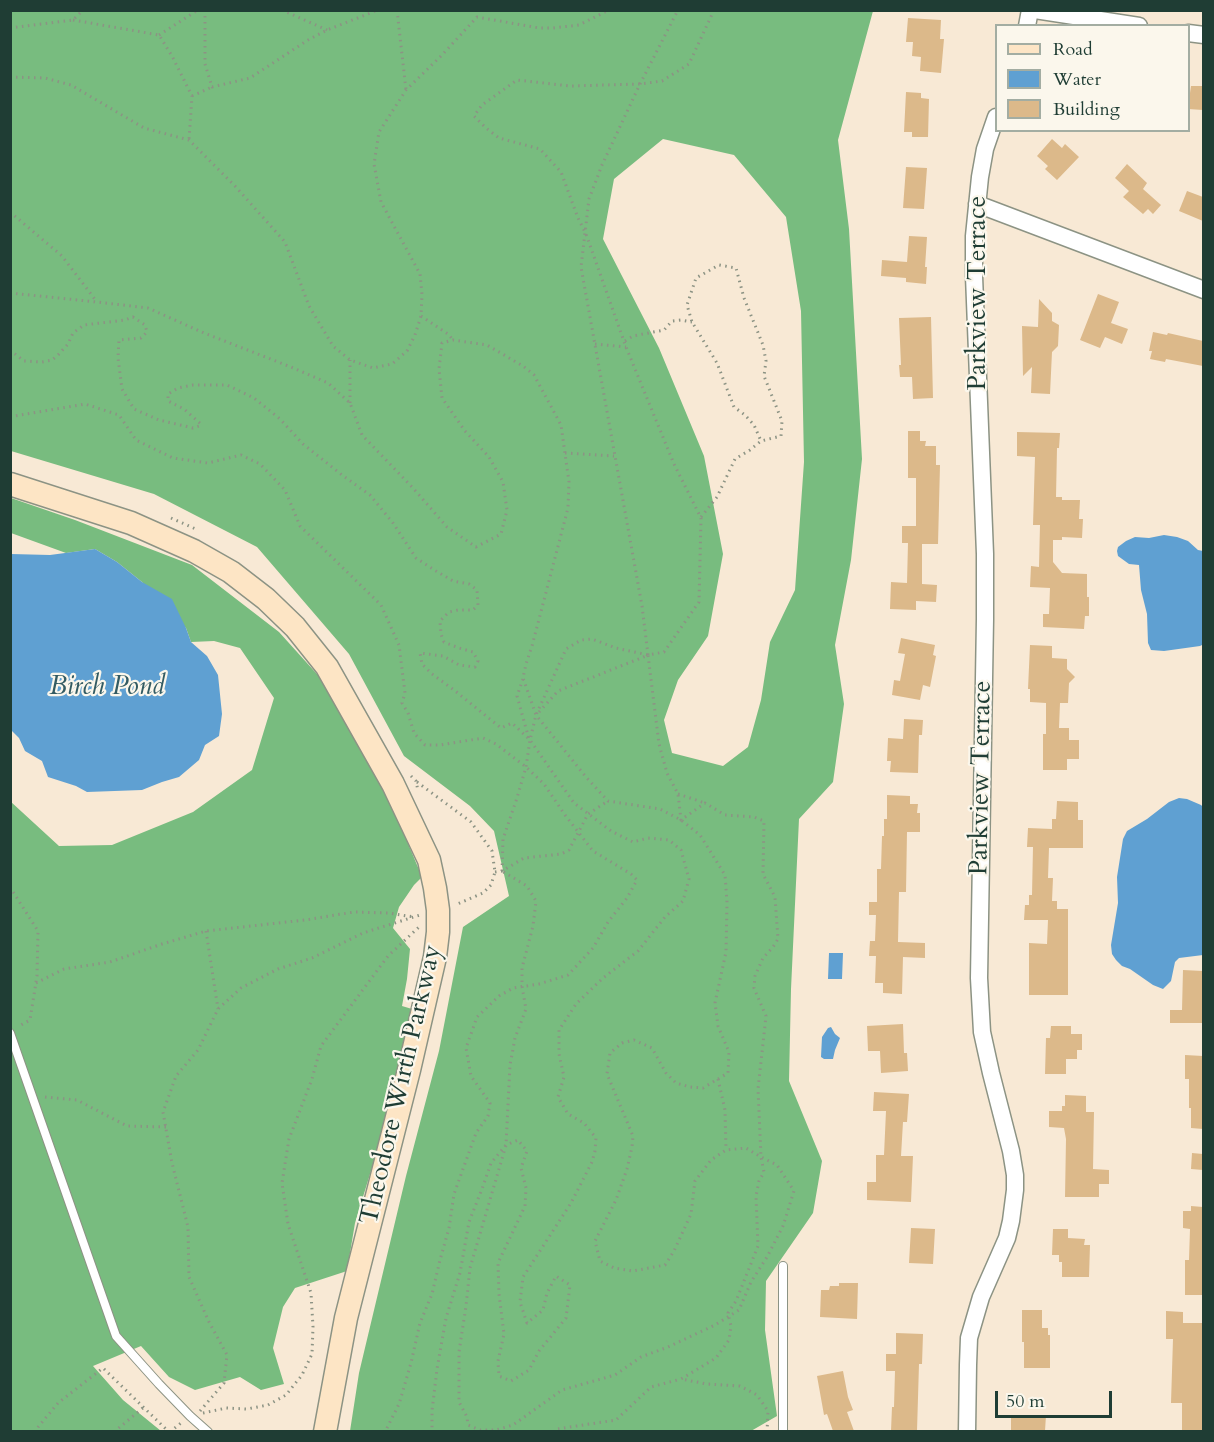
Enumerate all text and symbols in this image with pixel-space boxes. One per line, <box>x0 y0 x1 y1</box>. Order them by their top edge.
legend <box>995 24 1190 132</box>
text: Road <box>1053 37 1093 62</box>
text: Water <box>1053 67 1101 92</box>
text: Building <box>1053 97 1120 122</box>
street label: Parkview Terrace <box>963 196 995 390</box>
water label: Birch Pond <box>49 672 165 704</box>
street label: Parkview Terrace <box>965 680 999 876</box>
street label: Theodore Wirth Parkway <box>355 942 449 1228</box>
scale bar <box>998 1379 1115 1417</box>
text: 50 m <box>1006 1389 1045 1414</box>

